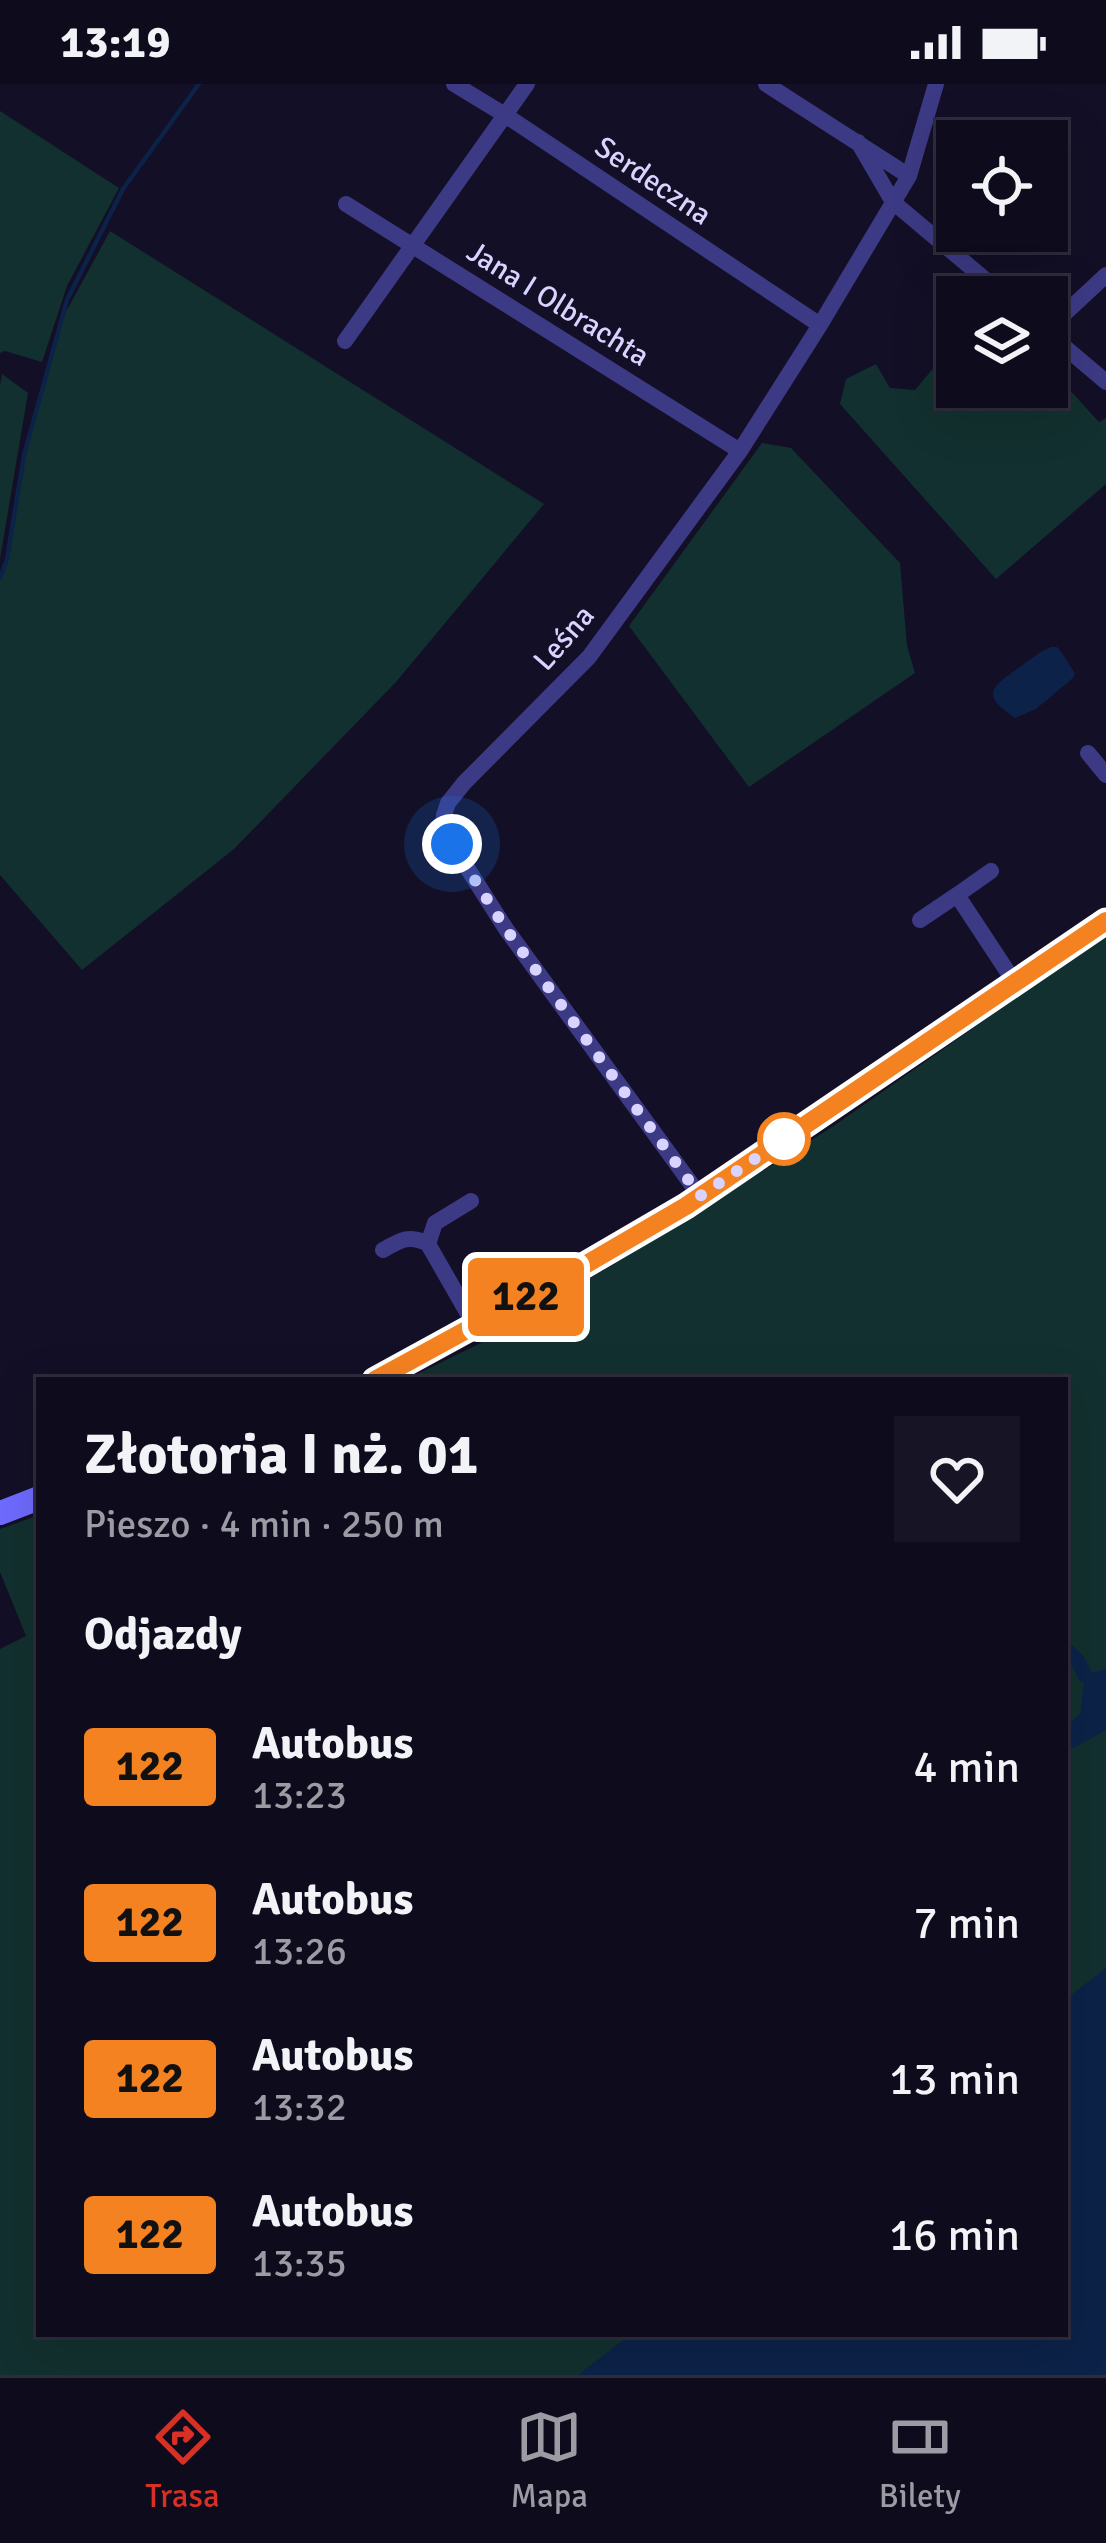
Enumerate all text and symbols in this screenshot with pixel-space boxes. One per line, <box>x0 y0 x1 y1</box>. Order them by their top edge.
text: 13:19 <box>60 15 170 70</box>
map controls <box>936 120 1068 408</box>
button: locate <box>936 120 1068 252</box>
street label: Serdeczna <box>588 129 718 233</box>
street label: Jana I Olbrachta <box>460 233 656 375</box>
button: layers <box>936 276 1068 408</box>
street label: Leśna <box>526 598 602 678</box>
your location <box>422 814 482 874</box>
unlabelled marker <box>759 1114 809 1164</box>
line badge: 122 <box>457 1258 595 1336</box>
text: 122 <box>492 1271 560 1322</box>
button: heart <box>894 1416 1020 1542</box>
text: Złotoria I nż. 01 <box>84 1419 478 1490</box>
text: Pieszo · 4 min · 250 m <box>84 1500 444 1548</box>
text: Odjazdy <box>84 1607 242 1662</box>
text: Autobus <box>252 1716 413 1771</box>
text: 4 min <box>913 1740 1020 1795</box>
text: 122 <box>116 1741 184 1792</box>
text: 13:23 <box>252 1771 347 1819</box>
text: Autobus <box>252 1872 413 1927</box>
text: 7 min <box>913 1896 1020 1951</box>
text: 122 <box>116 1897 184 1948</box>
text: 13:26 <box>252 1927 347 1975</box>
text: Autobus <box>252 2028 413 2083</box>
text: 13 min <box>889 2052 1020 2107</box>
text: 122 <box>116 2053 184 2104</box>
text: 13:32 <box>252 2083 347 2131</box>
text: Autobus <box>252 2184 413 2239</box>
text: 16 min <box>889 2208 1020 2263</box>
text: 122 <box>116 2209 184 2260</box>
text: 13:35 <box>252 2239 347 2287</box>
tab: Trasa <box>145 2404 220 2517</box>
tab: Mapa <box>510 2404 588 2517</box>
tab: Bilety <box>879 2404 961 2517</box>

